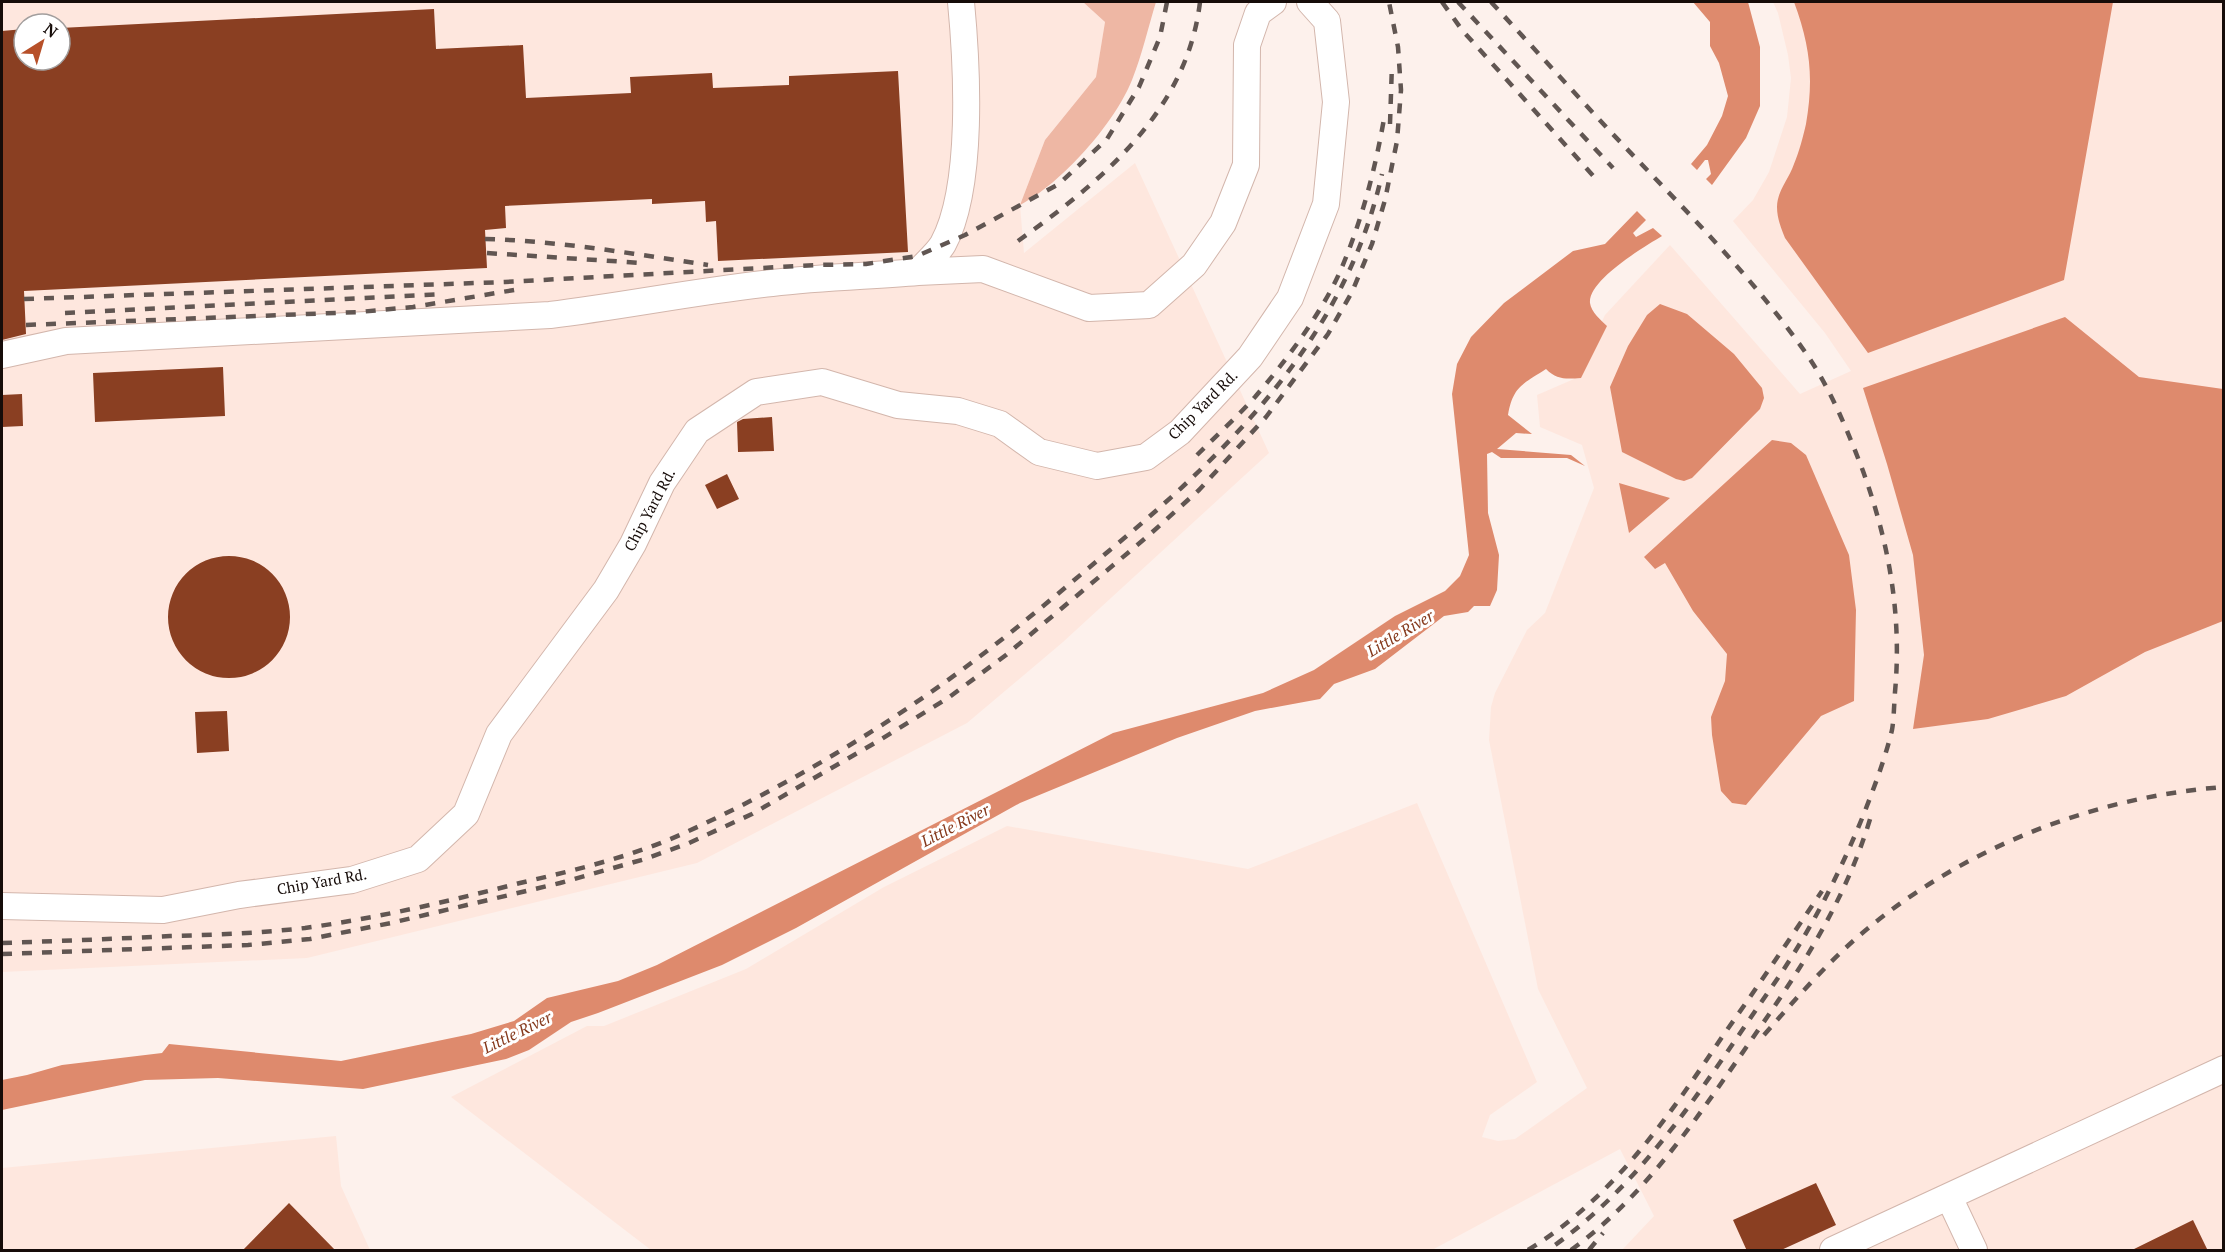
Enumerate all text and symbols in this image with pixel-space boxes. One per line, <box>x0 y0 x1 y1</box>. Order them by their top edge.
north arrow <box>12 12 72 72</box>
text: N <box>40 18 62 42</box>
street label: Chip Yard Rd. <box>1163 365 1242 444</box>
street label: Chip Yard Rd. <box>619 465 679 554</box>
water label: Little River <box>1362 604 1438 662</box>
water label: Little River <box>916 798 994 852</box>
street label: Chip Yard Rd. <box>275 863 368 899</box>
water label: Little River <box>478 1005 556 1059</box>

